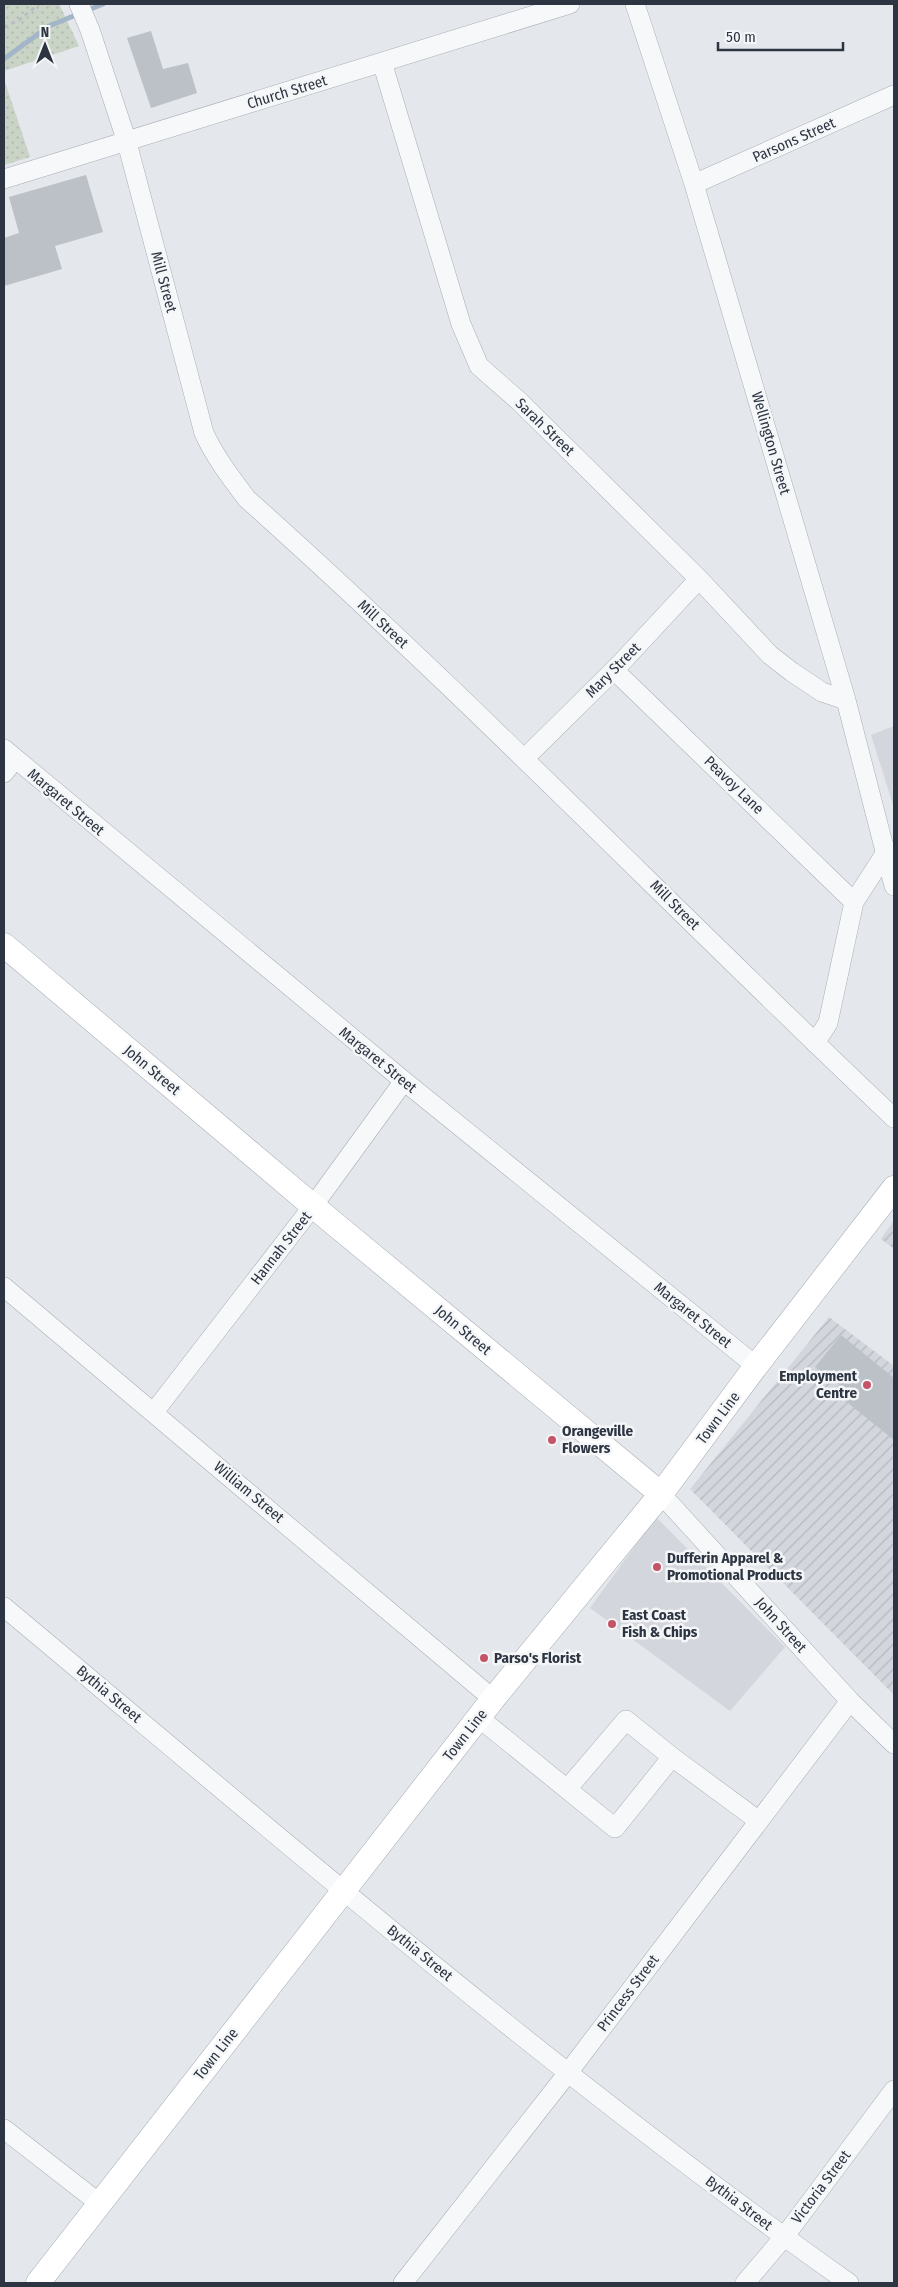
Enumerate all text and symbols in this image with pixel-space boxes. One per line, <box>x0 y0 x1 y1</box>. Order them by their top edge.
north arrow <box>20 20 70 70</box>
scale bar <box>718 20 843 52</box>
text: N <box>41 24 49 41</box>
text: 50 m <box>726 28 756 46</box>
street label: Church Street <box>245 71 329 113</box>
street label: Parsons Street <box>750 114 838 166</box>
street label: Mill Street <box>147 249 181 315</box>
street label: Wellington Street <box>748 390 794 497</box>
street label: Sarah Street <box>512 394 578 460</box>
street label: Mill Street <box>354 596 412 652</box>
street label: Mary Street <box>582 639 644 701</box>
street label: Peavoy Lane <box>701 752 767 818</box>
street label: Margaret Street <box>24 765 108 839</box>
street label: Mill Street <box>646 876 704 934</box>
street label: Margaret Street <box>336 1023 421 1097</box>
street label: John Street <box>120 1041 184 1099</box>
street label: Hannah Street <box>247 1208 315 1288</box>
street label: Margaret Street <box>651 1278 736 1352</box>
street label: John Street <box>431 1301 495 1359</box>
place label: Employment Centre <box>779 1367 858 1402</box>
marker: Employment Centre <box>861 1379 873 1391</box>
street label: Town Line <box>692 1388 744 1448</box>
place label: Orangeville Flowers <box>562 1422 633 1457</box>
marker: Orangeville Flowers <box>546 1434 558 1446</box>
street label: William Street <box>210 1457 288 1527</box>
place label: Dufferin Apparel & Promotional Products <box>667 1549 803 1584</box>
marker: Dufferin Apparel & Promotional Products <box>651 1561 663 1573</box>
street label: John Street <box>751 1594 811 1656</box>
place label: East Coast Fish & Chips <box>622 1606 698 1641</box>
marker: East Coast Fish & Chips <box>606 1618 618 1630</box>
place label: Parso's Florist <box>494 1649 582 1667</box>
marker: Parso's Florist <box>478 1652 490 1664</box>
street label: Bythia Street <box>73 1662 145 1726</box>
street label: Town Line <box>439 1705 491 1765</box>
street label: Bythia Street <box>384 1921 457 1985</box>
street label: Princess Street <box>593 1951 663 2035</box>
street label: Town Line <box>190 2024 242 2084</box>
street label: Victoria Street <box>788 2147 854 2227</box>
street label: Bythia Street <box>702 2172 776 2234</box>

